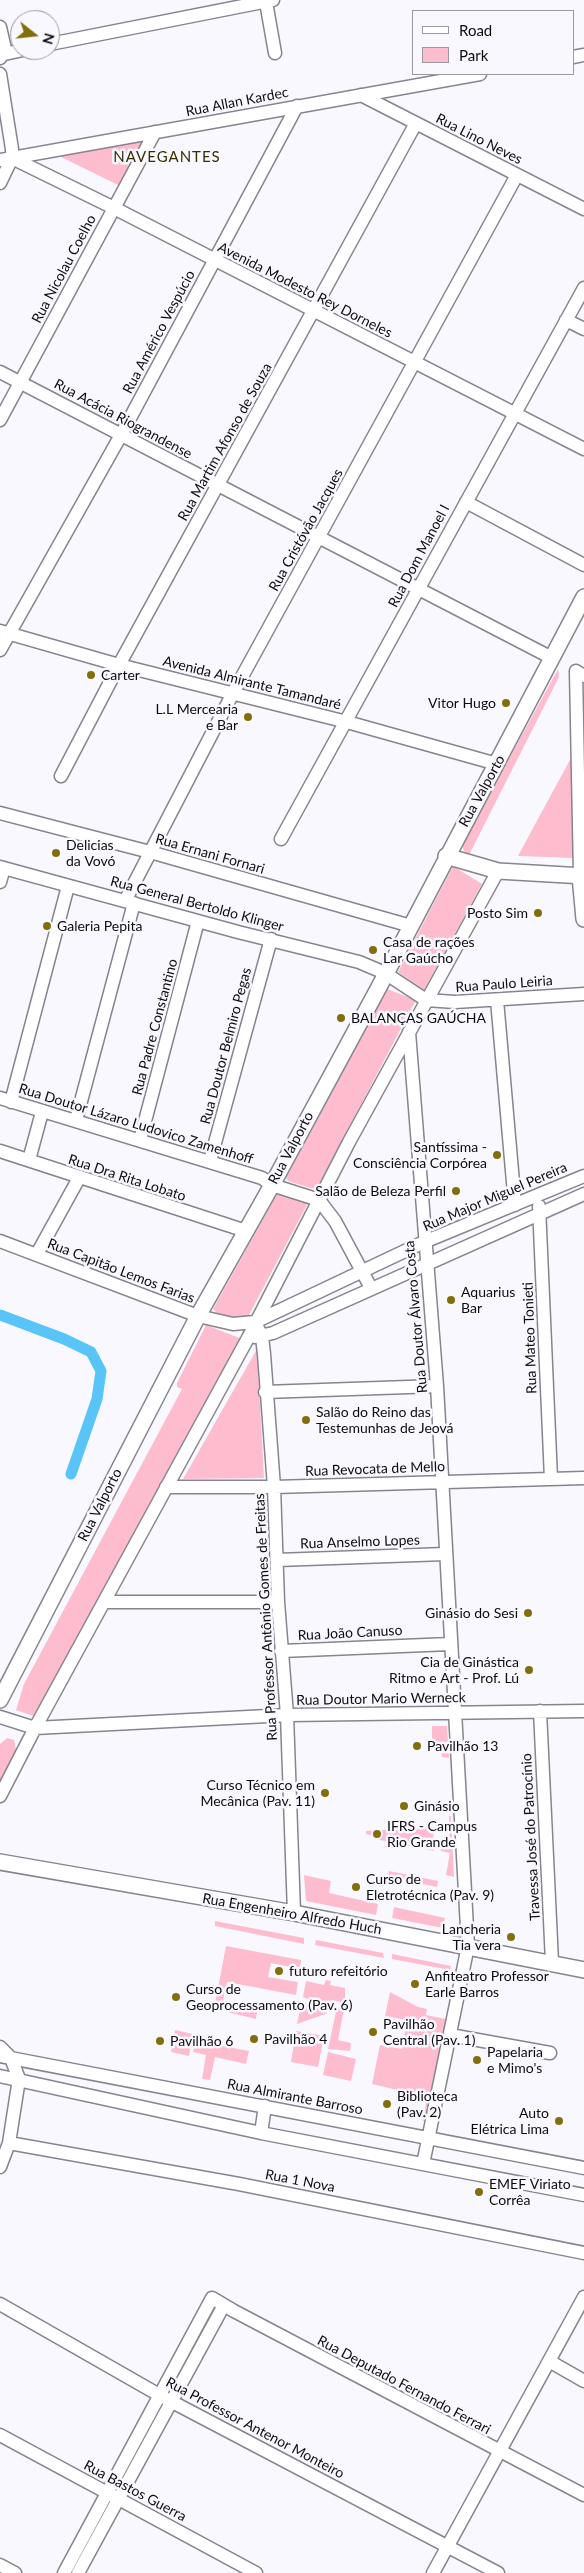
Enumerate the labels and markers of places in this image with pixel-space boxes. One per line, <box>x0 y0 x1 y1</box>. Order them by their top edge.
place label: Carter <box>101 667 140 683</box>
marker: Carter <box>85 669 97 681</box>
place label: Vitor Hugo <box>428 695 496 711</box>
marker: Vitor Hugo <box>500 697 512 709</box>
place label: L.L Mercearia e Bar <box>155 701 238 734</box>
marker: L.L Mercearia e Bar <box>242 711 254 723</box>
place label: Delicias da Vovó <box>66 837 116 870</box>
marker: Delicias da Vovó <box>50 847 62 859</box>
place label: Posto Sim <box>467 905 528 921</box>
marker: Posto Sim <box>532 907 544 919</box>
place label: Galeria Pepita <box>57 918 142 934</box>
marker: Galeria Pepita <box>41 920 53 932</box>
place label: Casa de rações Lar Gaúcho <box>383 934 475 966</box>
marker: Casa de rações Lar Gaúcho <box>367 944 379 956</box>
place label: BALANÇAS GAÚCHA <box>351 1010 486 1026</box>
marker: BALANÇAS GAÚCHA <box>335 1012 347 1024</box>
place label: Santíssima - Consciência Corpórea <box>353 1139 487 1172</box>
marker: Santíssima - Consciência Corpórea <box>491 1149 503 1161</box>
place label: Salão de Beleza Perfil <box>315 1183 446 1199</box>
marker: Salão de Beleza Perfil <box>450 1185 462 1197</box>
place label: Aquarius Bar <box>461 1284 515 1316</box>
marker: Aquarius Bar <box>445 1294 457 1306</box>
place label: Salão do Reino das Testemunhas de Jeová <box>316 1404 454 1436</box>
marker: Salão do Reino das Testemunhas de Jeová <box>300 1414 312 1426</box>
place label: Ginásio do Sesi <box>425 1605 518 1621</box>
marker: Ginásio do Sesi <box>522 1607 534 1619</box>
place label: Cia de Ginástica Ritmo e Art - Prof. Lú <box>389 1654 519 1686</box>
marker: Cia de Ginástica Ritmo e Art - Prof. Lú <box>523 1664 535 1676</box>
place label: Pavilhão 13 <box>427 1738 498 1754</box>
marker: Pavilhão 13 <box>411 1740 423 1752</box>
place label: Curso Técnico em Mecânica (Pav. 11) <box>200 1777 315 1810</box>
marker: Curso Técnico em Mecânica (Pav. 11) <box>319 1787 331 1799</box>
place label: Ginásio <box>414 1798 460 1814</box>
marker: Ginásio <box>398 1800 410 1812</box>
place label: IFRS - Campus Rio Grande <box>387 1818 477 1850</box>
marker: IFRS - Campus Rio Grande <box>371 1828 383 1840</box>
place label: Curso de Eletrotécnica (Pav. 9) <box>366 1871 494 1904</box>
marker: Curso de Eletrotécnica (Pav. 9) <box>350 1881 362 1893</box>
place label: Lancheria Tia vera <box>442 1921 501 1954</box>
marker: Lancheria Tia vera <box>505 1931 517 1943</box>
place label: futuro refeitório <box>289 1963 388 1979</box>
marker: futuro refeitório <box>273 1965 285 1977</box>
place label: Anfiteatro Professor Earle Barros <box>425 1968 549 2000</box>
marker: Anfiteatro Professor Earle Barros <box>409 1978 421 1990</box>
place label: Curso de Geoprocessamento (Pav. 6) <box>186 1981 352 2014</box>
marker: Curso de Geoprocessamento (Pav. 6) <box>170 1991 182 2003</box>
place label: Pavilhão Central (Pav. 1) <box>383 2016 475 2048</box>
marker: Pavilhão Central (Pav. 1) <box>367 2026 379 2038</box>
place label: Pavilhão 4 <box>264 2031 327 2047</box>
place label: Pavilhão 6 <box>170 2033 233 2049</box>
marker: Pavilhão 4 <box>248 2033 260 2045</box>
marker: Pavilhão 6 <box>154 2035 166 2047</box>
place label: Papelaria e Mimo's <box>487 2044 543 2076</box>
marker: Papelaria e Mimo's <box>471 2054 483 2066</box>
place label: Biblioteca (Pav. 2) <box>397 2088 458 2120</box>
marker: Biblioteca (Pav. 2) <box>381 2098 393 2110</box>
place label: Auto Elétrica Lima <box>471 2105 549 2138</box>
marker: Auto Elétrica Lima <box>553 2115 565 2127</box>
place label: EMEF Viriato Corrêa <box>489 2176 571 2208</box>
marker: EMEF Viriato Corrêa <box>473 2186 485 2198</box>

